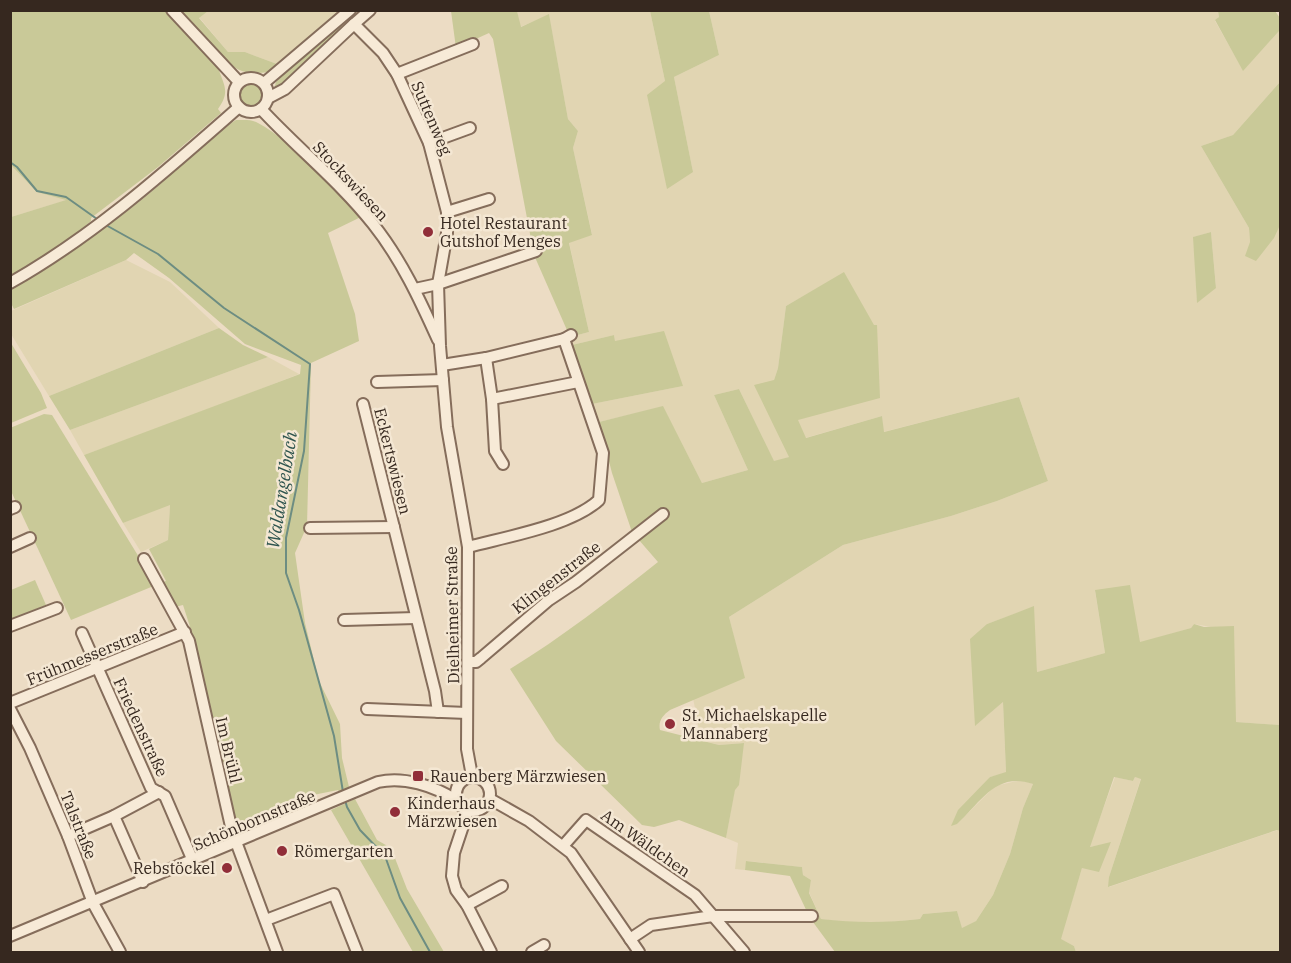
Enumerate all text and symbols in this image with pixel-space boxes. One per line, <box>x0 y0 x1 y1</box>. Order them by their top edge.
street label: Suttenweg <box>407 78 457 158</box>
street label: Stockswiesen <box>309 137 393 225</box>
place label: Hotel Restaurant Gutshof Menges <box>440 213 567 251</box>
marker: Hotel Restaurant Gutshof Menges <box>421 225 435 239</box>
street label: Eckertswiesen <box>370 406 416 516</box>
water label: Waldangelbach <box>261 430 302 550</box>
street label: Klingenstraße <box>508 536 604 618</box>
street label: Dielheimer Straße <box>441 546 463 684</box>
street label: Frühmesserstraße <box>23 619 161 689</box>
street label: Friedenstraße <box>109 674 173 780</box>
place label: St. Michaelskapelle Mannaberg <box>682 705 827 743</box>
street label: Im Brühl <box>212 715 246 785</box>
marker: St. Michaelskapelle Mannaberg <box>663 717 677 731</box>
place label: Rauenberg Märzwiesen <box>430 766 606 786</box>
marker: Rauenberg Märzwiesen <box>411 769 425 783</box>
street label: Schönbornstraße <box>190 785 318 855</box>
street label: Talstraße <box>56 788 102 862</box>
place label: Kinderhaus Märzwiesen <box>407 793 498 831</box>
marker: Kinderhaus Märzwiesen <box>388 805 402 819</box>
street label: Am Wäldchen <box>597 805 695 881</box>
place label: Römergarten <box>294 841 394 861</box>
marker: Römergarten <box>275 844 289 858</box>
place label: Rebstöckel <box>133 858 215 878</box>
marker: Rebstöckel <box>220 861 234 875</box>

